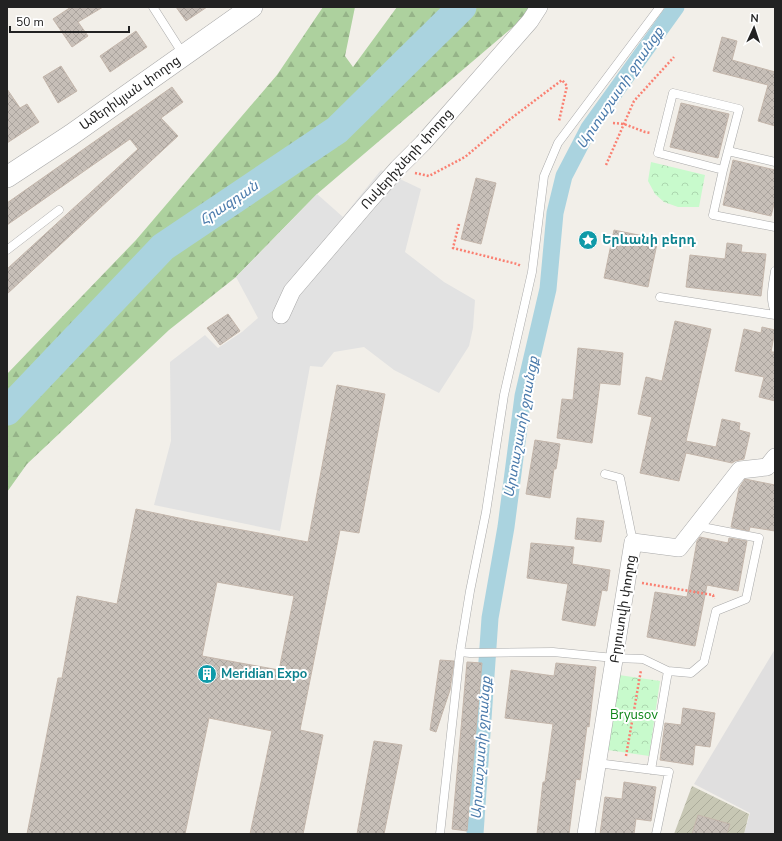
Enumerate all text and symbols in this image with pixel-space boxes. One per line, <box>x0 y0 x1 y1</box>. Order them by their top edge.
scale bar <box>10 8 129 34</box>
north arrow <box>734 8 774 48</box>
text: N <box>750 11 759 26</box>
text: 50 m <box>16 14 44 30</box>
water label: Արտաշատի ջրանցք <box>572 23 668 153</box>
street label: Ամերիկյան փողոց <box>76 51 184 135</box>
street label: Ոսկերիչների փողոց <box>357 105 457 213</box>
water label: Հրազդան <box>196 176 263 230</box>
place icon: Երևանի բերդ <box>577 229 599 251</box>
place label: Երևանի բերդ <box>602 231 696 249</box>
water label: Արտաշատի ջրանցք <box>499 354 543 499</box>
street label: Բրյուսովի փողոց <box>606 553 640 665</box>
building icon: Meridian Expo <box>196 663 218 685</box>
place label: Meridian Expo <box>221 665 307 683</box>
water label: Արտաշատի ջրանցք <box>467 675 496 820</box>
park label: Bryusov <box>610 706 658 724</box>

